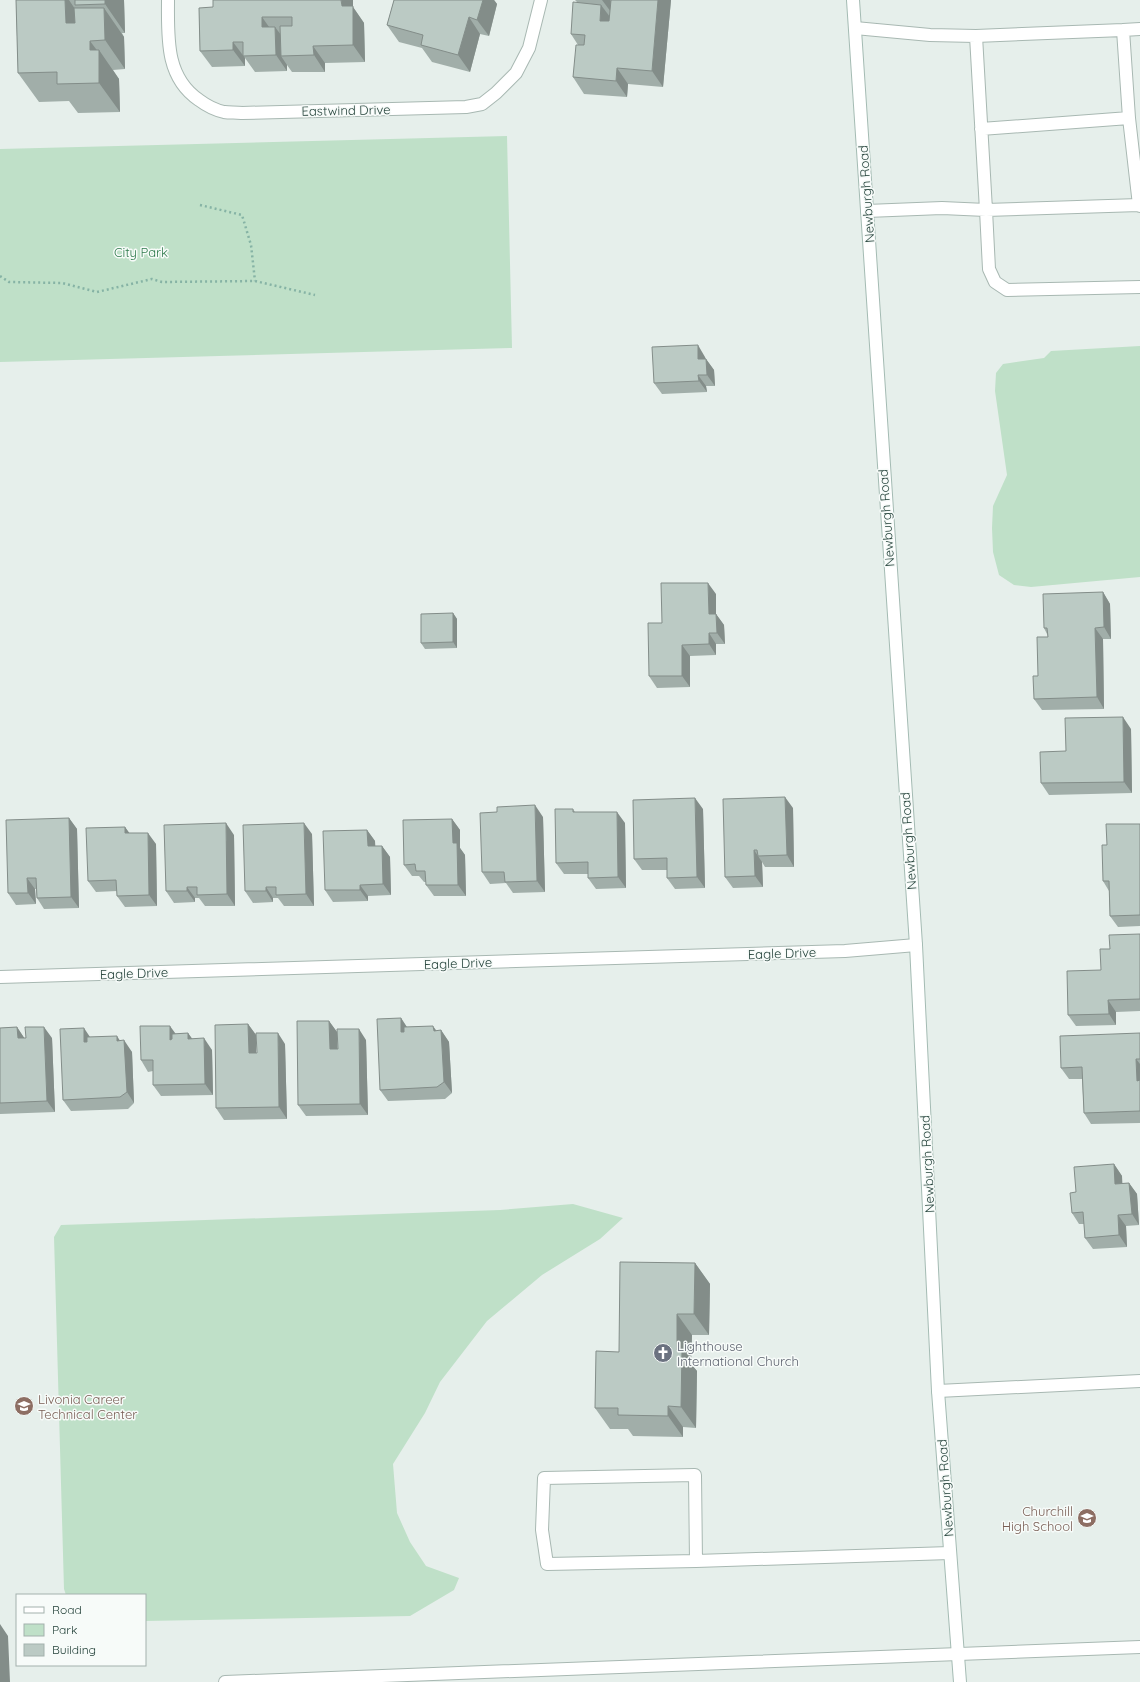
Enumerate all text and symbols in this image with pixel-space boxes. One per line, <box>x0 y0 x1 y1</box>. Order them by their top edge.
street label: Eastwind Drive <box>301 101 391 119</box>
street label: Newburgh Road <box>855 145 877 243</box>
park label: City Park <box>114 244 168 260</box>
street label: Newburgh Road <box>875 469 897 567</box>
street label: Newburgh Road <box>897 792 919 890</box>
street label: Eagle Drive <box>748 944 816 962</box>
street label: Eagle Drive <box>424 954 492 972</box>
street label: Eagle Drive <box>100 964 168 982</box>
street label: Newburgh Road <box>916 1115 938 1213</box>
place label: Lighthouse International Church <box>677 1338 799 1369</box>
church icon: Lighthouse International Church <box>652 1342 674 1364</box>
place label: Livonia Career Technical Center <box>38 1391 137 1422</box>
school or university icon: Livonia Career Technical Center <box>13 1395 35 1417</box>
street label: Newburgh Road <box>934 1439 956 1537</box>
place label: Churchill High School <box>1002 1503 1073 1534</box>
school or university icon: Churchill High School <box>1076 1507 1098 1529</box>
legend <box>16 1594 146 1666</box>
text: Road <box>52 1602 82 1617</box>
text: Park <box>52 1622 77 1637</box>
text: Building <box>52 1642 96 1657</box>

